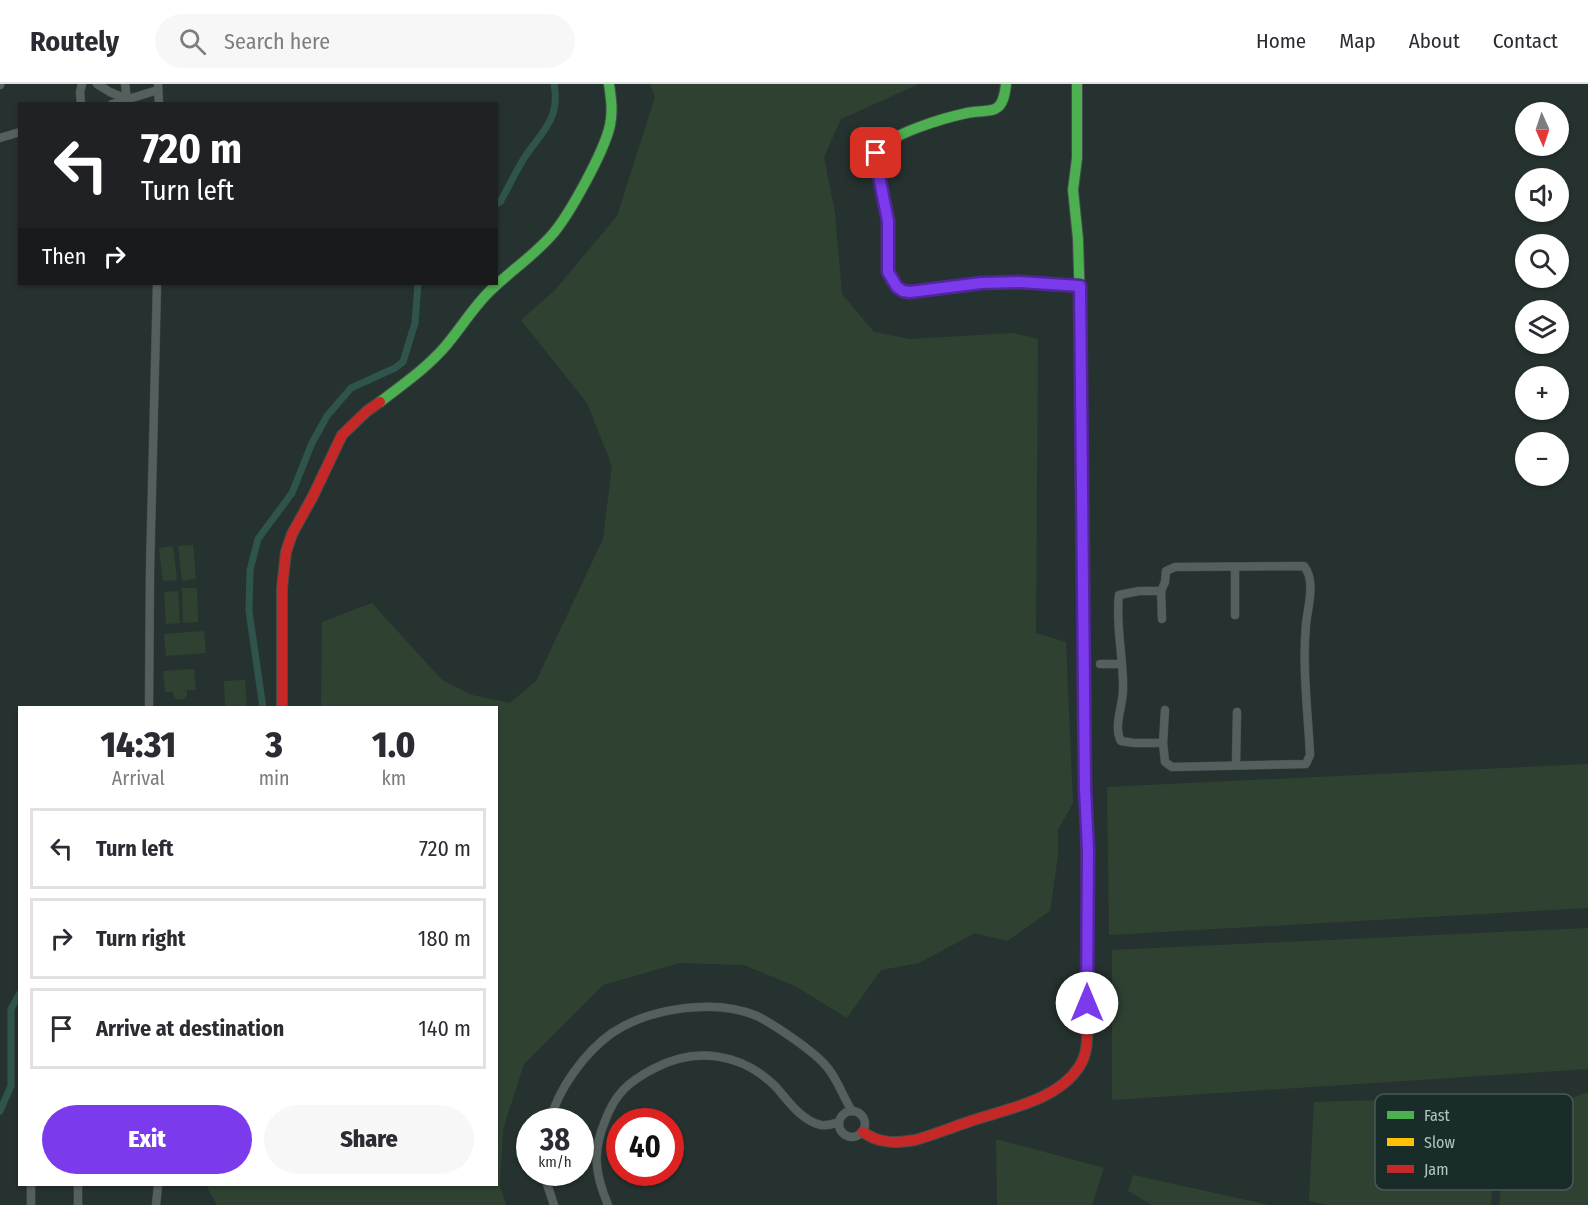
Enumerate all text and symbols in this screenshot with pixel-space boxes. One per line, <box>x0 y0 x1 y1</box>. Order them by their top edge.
search box <box>155 14 575 68</box>
text: Routely <box>30 25 119 58</box>
icon: search <box>176 25 209 58</box>
text: Search here <box>224 28 330 55</box>
text: Home <box>1256 28 1306 54</box>
text: Map <box>1339 28 1376 54</box>
text: About <box>1409 28 1460 54</box>
text: Contact <box>1493 28 1558 54</box>
north arrow <box>1515 102 1569 156</box>
map controls <box>1515 102 1569 486</box>
text: 720 m <box>141 124 242 174</box>
icon: left <box>42 126 120 204</box>
pin <box>850 127 901 178</box>
icon: arrive <box>859 136 892 169</box>
button: sound <box>1515 168 1569 222</box>
text: Turn left <box>141 175 234 207</box>
button: search <box>1515 234 1569 288</box>
icon: right <box>98 240 131 273</box>
text: Then <box>42 243 86 270</box>
button: layers <box>1515 300 1569 354</box>
button: + <box>1515 366 1569 420</box>
button: − <box>1515 432 1569 486</box>
text: 14:31 <box>101 723 176 767</box>
text: 3 <box>265 723 283 767</box>
text: 1.0 <box>372 723 415 767</box>
text: Arrival <box>112 766 165 790</box>
text: min <box>259 766 290 790</box>
text: km <box>381 766 406 790</box>
icon: left <box>45 832 78 865</box>
text: Turn left <box>96 835 174 862</box>
text: 720 m <box>419 835 471 862</box>
icon: right <box>45 922 78 955</box>
text: Turn right <box>96 925 185 952</box>
text: 180 m <box>418 925 471 952</box>
position arrow <box>1055 971 1119 1035</box>
icon: arrive <box>45 1012 78 1045</box>
text: Arrive at destination <box>96 1015 284 1042</box>
text: 140 m <box>418 1015 471 1042</box>
legend <box>1375 1094 1573 1190</box>
button: Exit <box>42 1105 252 1174</box>
button: Share <box>264 1105 474 1174</box>
text: Fast <box>1424 1106 1451 1125</box>
speed limit sign: 40 <box>606 1108 684 1186</box>
text: 38 <box>540 1122 570 1158</box>
text: Slow <box>1424 1133 1455 1152</box>
text: km/h <box>538 1153 572 1171</box>
text: Jam <box>1424 1160 1449 1179</box>

